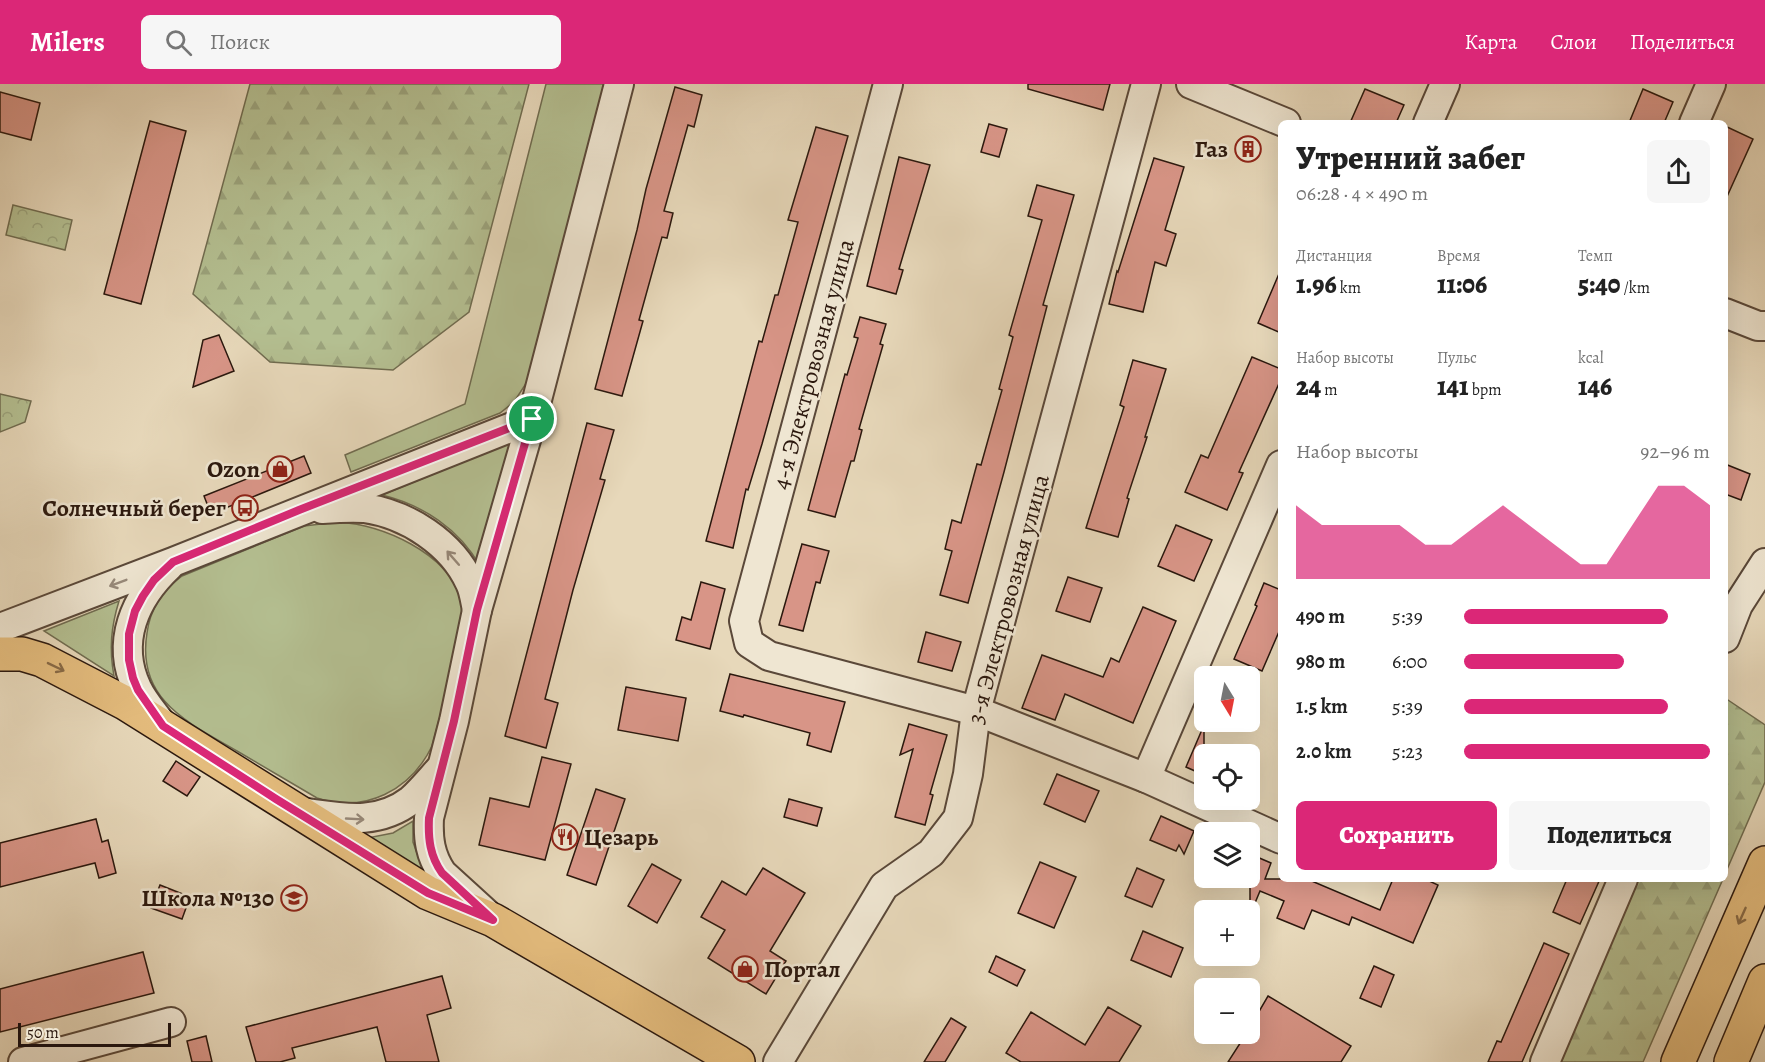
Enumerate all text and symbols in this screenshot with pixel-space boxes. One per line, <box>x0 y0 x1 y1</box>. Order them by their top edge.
search box <box>141 15 561 69</box>
text: Milers <box>30 23 105 61</box>
icon: search <box>162 26 195 59</box>
text: Поиск <box>210 27 270 57</box>
text: Карта <box>1464 28 1517 56</box>
text: Слои <box>1550 28 1597 56</box>
text: Поделиться <box>1630 28 1735 56</box>
place label: Газ <box>1194 133 1228 165</box>
building icon: Газ <box>1233 134 1263 164</box>
text: Утренний забег <box>1296 135 1525 180</box>
button: share <box>1647 140 1710 203</box>
text: 06:28 · 4 × 490 m <box>1296 180 1428 207</box>
street label: 4-я Электровозная улица <box>764 235 862 493</box>
text: Дистанция <box>1296 245 1372 267</box>
text: Время <box>1437 245 1481 267</box>
text: Темп <box>1578 245 1613 267</box>
text: 1.96 <box>1296 267 1337 302</box>
text: 11:06 <box>1437 267 1487 302</box>
text: 5:40 <box>1578 267 1620 302</box>
text: km <box>1337 277 1361 299</box>
text: /km <box>1620 277 1650 299</box>
text: Набор высоты <box>1296 347 1394 369</box>
text: Пульс <box>1437 347 1477 369</box>
text: kcal <box>1578 347 1604 369</box>
text: 24 <box>1296 369 1321 404</box>
text: 141 <box>1437 369 1469 404</box>
text: 146 <box>1578 369 1612 404</box>
text: m <box>1321 379 1338 401</box>
text: bpm <box>1469 379 1502 401</box>
pin <box>506 393 557 444</box>
icon: arrive <box>515 402 548 435</box>
text: Набор высоты <box>1296 438 1419 465</box>
text: 92–96 m <box>1640 438 1710 465</box>
place label: Ozon <box>207 453 260 485</box>
shop icon: Ozon <box>265 454 295 484</box>
street label: 3-я Электровозная улица <box>959 471 1057 727</box>
place label: Солнечный берег <box>42 492 227 524</box>
bus stop icon: Солнечный берег <box>230 493 260 523</box>
one-way arrow <box>446 550 460 565</box>
one-way arrow <box>110 578 128 589</box>
text: 490 m <box>1296 603 1345 630</box>
text: 5:39 <box>1392 603 1423 630</box>
text: 980 m <box>1296 648 1345 675</box>
text: 6:00 <box>1392 648 1427 675</box>
one-way arrow <box>47 661 65 673</box>
north arrow <box>1194 666 1260 732</box>
map controls <box>1194 666 1260 1044</box>
text: 1.5 km <box>1296 693 1348 720</box>
text: 5:39 <box>1392 693 1423 720</box>
text: 2.0 km <box>1296 738 1352 765</box>
text: 5:23 <box>1392 738 1423 765</box>
button: locate <box>1194 744 1260 810</box>
button: Сохранить <box>1296 801 1497 870</box>
button: Поделиться <box>1509 801 1710 870</box>
one-way arrow <box>344 813 364 824</box>
place label: Цезарь <box>584 821 658 853</box>
restaurant icon: Цезарь <box>550 822 580 852</box>
button: layers <box>1194 822 1260 888</box>
place label: Школа №130 <box>141 882 274 914</box>
school or university icon: Школа №130 <box>279 883 309 913</box>
button: + <box>1194 900 1260 966</box>
one-way arrow <box>1735 907 1747 925</box>
place label: Портал <box>764 953 841 985</box>
shop icon: Портал <box>730 954 760 984</box>
button: − <box>1194 978 1260 1044</box>
scale bar <box>18 1020 171 1048</box>
text: 50 m <box>27 1022 59 1044</box>

